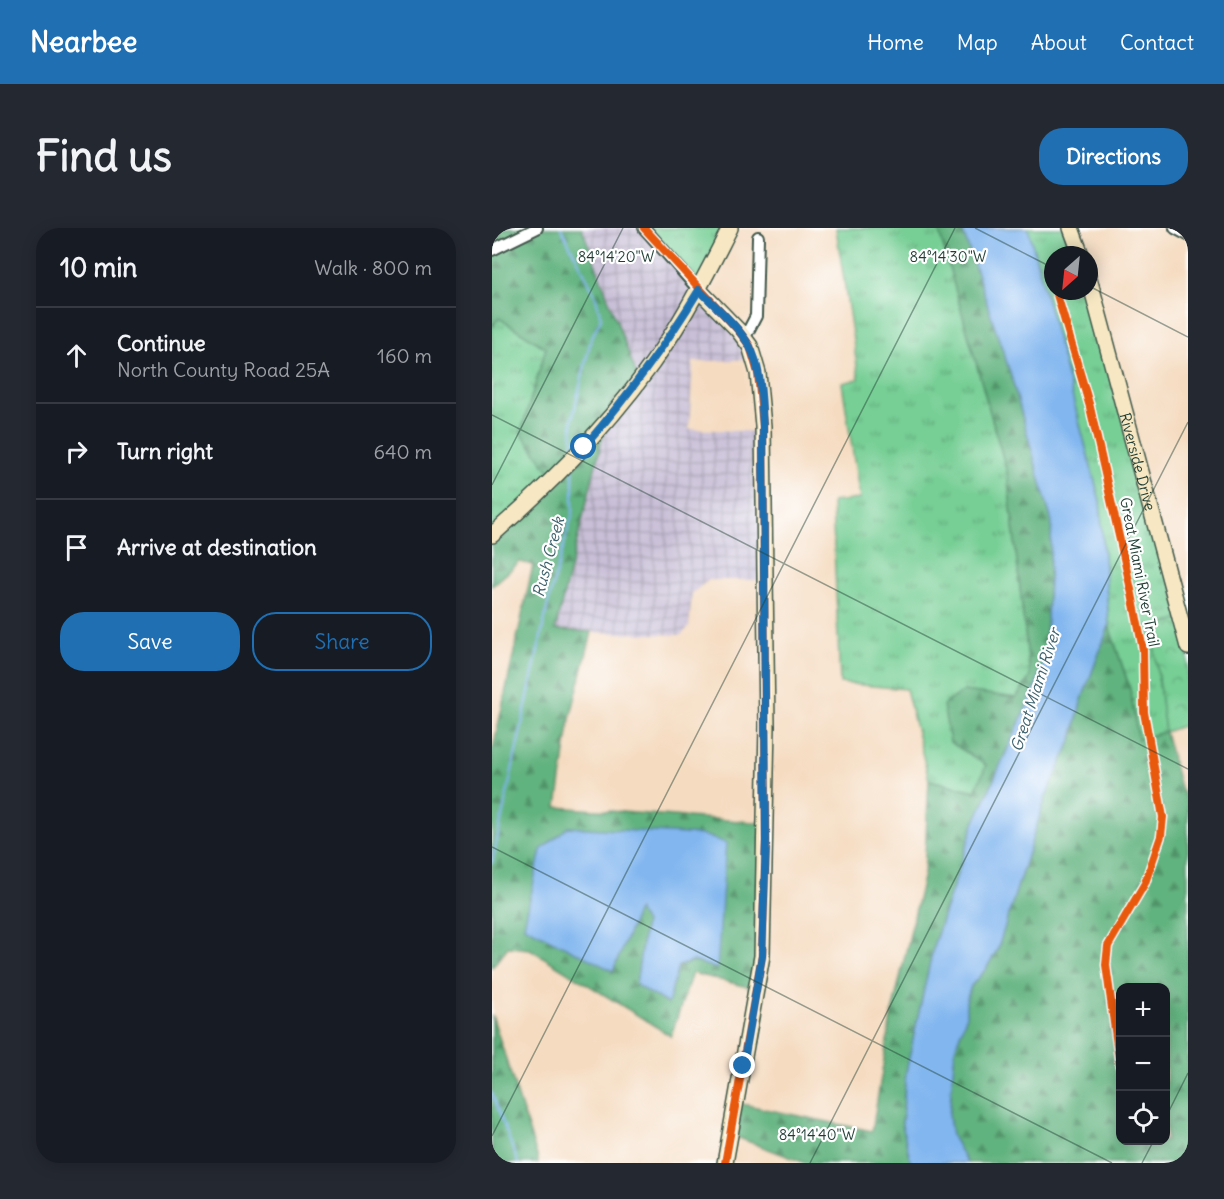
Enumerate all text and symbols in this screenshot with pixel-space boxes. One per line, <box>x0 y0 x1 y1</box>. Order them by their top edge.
text: Nearbee <box>30 24 137 60</box>
text: Home <box>867 29 924 56</box>
text: Map <box>957 29 998 56</box>
text: About <box>1031 29 1087 56</box>
text: Contact <box>1120 29 1194 56</box>
button: Directions <box>1039 128 1188 185</box>
text: Find us <box>36 130 172 182</box>
north arrow <box>1044 246 1098 300</box>
text: 84°14'20"W <box>578 247 655 266</box>
text: 84°14'30"W <box>910 247 987 266</box>
text: 10 min <box>60 251 137 284</box>
text: Walk · 800 m <box>314 255 432 280</box>
text: Continue <box>117 329 206 357</box>
icon: ahead <box>60 339 93 372</box>
text: 160 m <box>377 343 432 368</box>
text: North County Road 25A <box>117 357 330 382</box>
street label: Riverside Drive <box>1116 410 1160 513</box>
route start <box>570 433 596 459</box>
icon: right <box>60 435 93 468</box>
text: Turn right <box>117 437 213 465</box>
text: 640 m <box>373 439 432 464</box>
street label: Great Miami River Trail <box>1116 496 1164 648</box>
water label: Rush Creek <box>528 513 569 599</box>
icon: arrive <box>60 531 93 564</box>
text: Arrive at destination <box>117 533 317 561</box>
button: Save <box>60 612 240 671</box>
button: Share <box>252 612 432 671</box>
water label: Great Miami River <box>1006 624 1065 754</box>
map controls <box>1116 983 1170 1145</box>
button: + <box>1116 983 1170 1037</box>
button: − <box>1116 1037 1170 1091</box>
route end <box>729 1052 755 1078</box>
button: locate <box>1116 1091 1170 1145</box>
text: 84°14'40"W <box>779 1125 856 1144</box>

